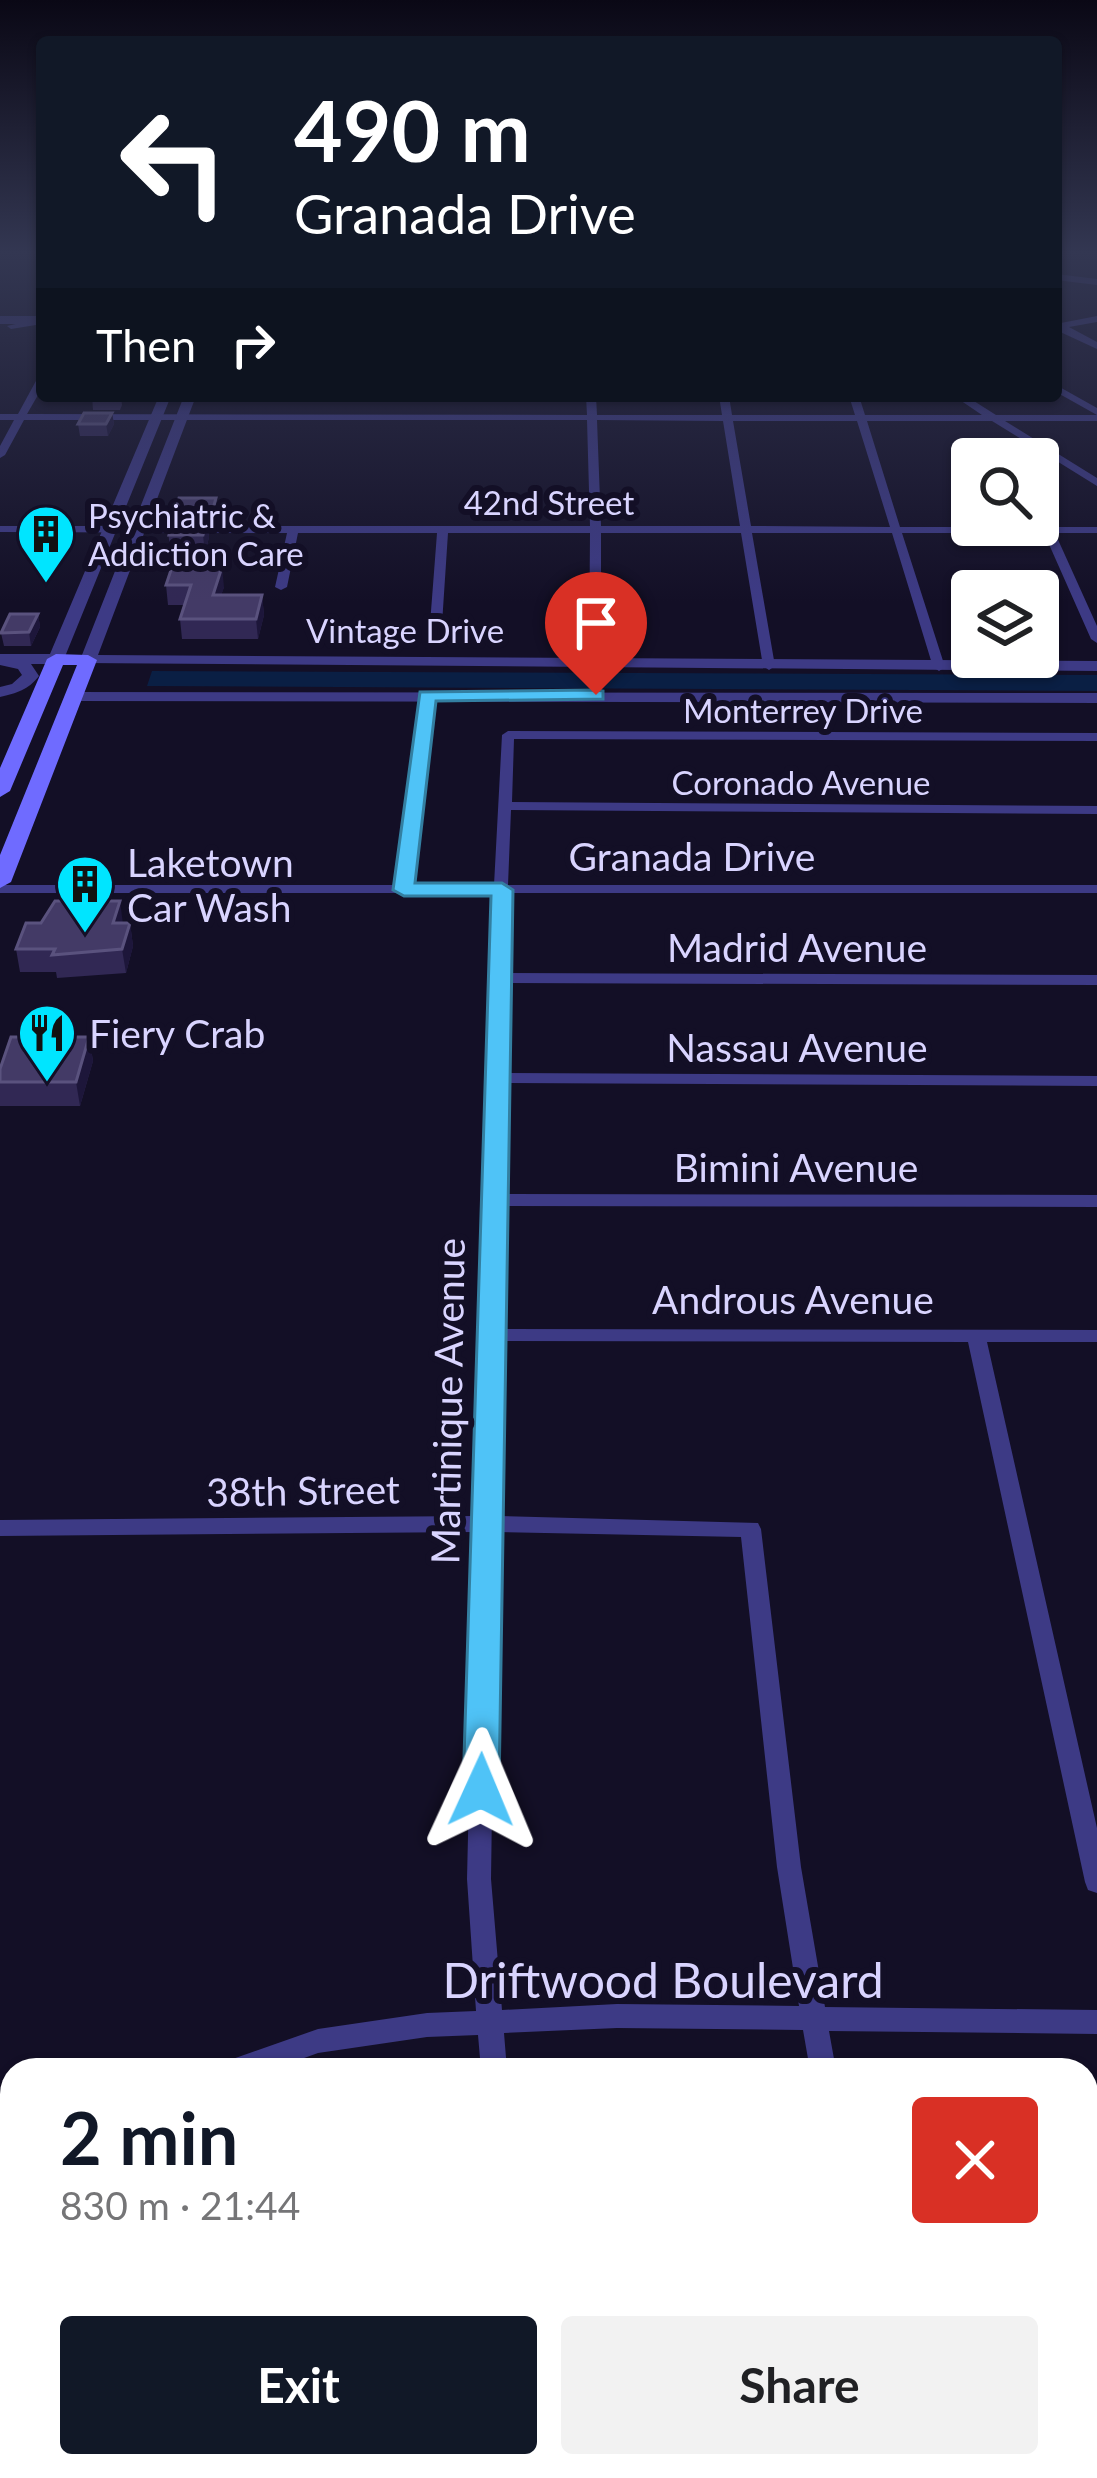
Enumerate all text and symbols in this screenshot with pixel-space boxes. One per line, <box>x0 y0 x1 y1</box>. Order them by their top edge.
text: 490 m <box>294 79 531 180</box>
icon: left <box>96 84 252 240</box>
text: Granada Drive <box>294 181 636 246</box>
icon: right <box>220 312 286 378</box>
text: Then <box>96 318 196 372</box>
map controls <box>951 438 1059 678</box>
button: search <box>951 438 1059 546</box>
street label: 42nd Street <box>464 482 634 522</box>
place label: Psychiatric & Addiction Care <box>88 495 304 573</box>
building icon: Psychiatric & Addiction Care <box>15 503 77 585</box>
button: layers <box>951 570 1059 678</box>
pin <box>545 572 647 695</box>
icon: arrive <box>563 590 629 656</box>
street label: Vintage Drive <box>306 610 504 650</box>
street label: Monterrey Drive <box>683 690 923 730</box>
street label: Coronado Avenue <box>671 762 931 802</box>
street label: Granada Drive <box>569 833 815 879</box>
place label: Laketown Car Wash <box>127 839 294 930</box>
building icon: Laketown Car Wash <box>54 853 116 935</box>
street label: Madrid Avenue <box>667 924 927 970</box>
restaurant icon: Fiery Crab <box>16 1002 78 1084</box>
place label: Fiery Crab <box>89 1010 265 1056</box>
street label: Nassau Avenue <box>666 1024 928 1070</box>
street label: Bimini Avenue <box>674 1144 918 1190</box>
street label: Martinique Avenue <box>421 1237 473 1565</box>
street label: Androus Avenue <box>652 1276 934 1322</box>
street label: 38th Street <box>206 1465 400 1515</box>
position arrow <box>418 1727 544 1853</box>
street label: Driftwood Boulevard <box>442 1951 884 2008</box>
text: 2 min <box>60 2094 238 2180</box>
button: close <box>912 2097 1038 2223</box>
text: 830 m · 21:44 <box>60 2182 300 2228</box>
button: Exit <box>60 2316 537 2454</box>
button: Share <box>561 2316 1038 2454</box>

